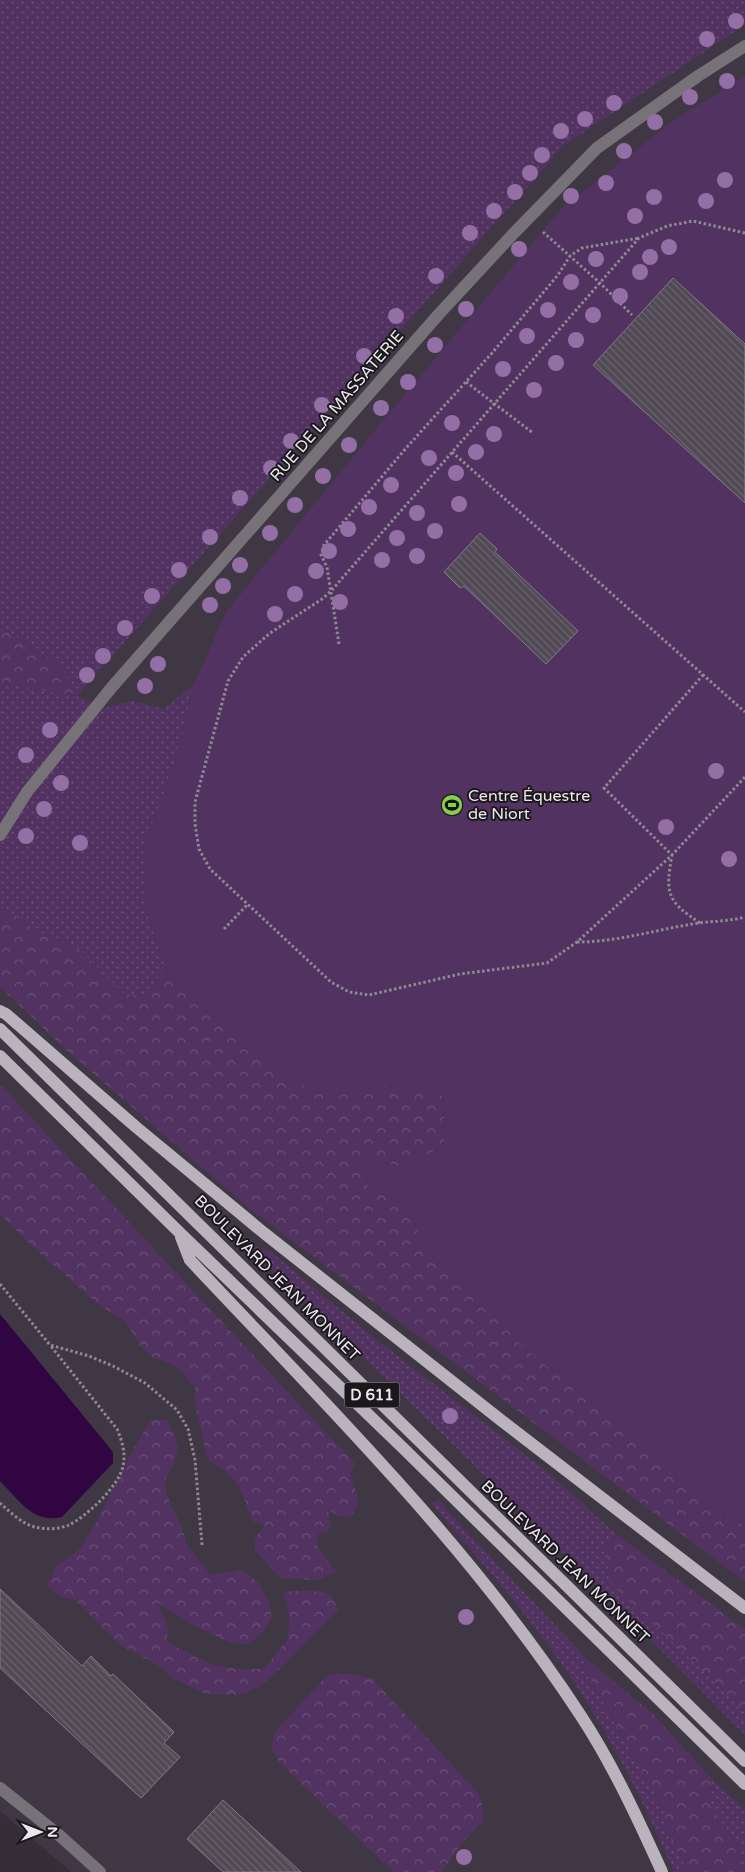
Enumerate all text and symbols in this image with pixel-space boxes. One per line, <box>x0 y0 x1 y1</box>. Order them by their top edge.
street label: RUE DE LA MASSATERIE <box>266 326 408 486</box>
place label: Centre Équestre de Niort <box>468 786 590 824</box>
sports icon: Centre Équestre de Niort <box>440 793 464 817</box>
street label: BOULEVARD JEAN MONNET <box>190 1191 364 1365</box>
road number: D 611 <box>344 1382 400 1408</box>
street label: BOULEVARD JEAN MONNET <box>477 1476 653 1648</box>
north arrow <box>15 1807 65 1857</box>
text: N <box>44 1826 61 1838</box>

